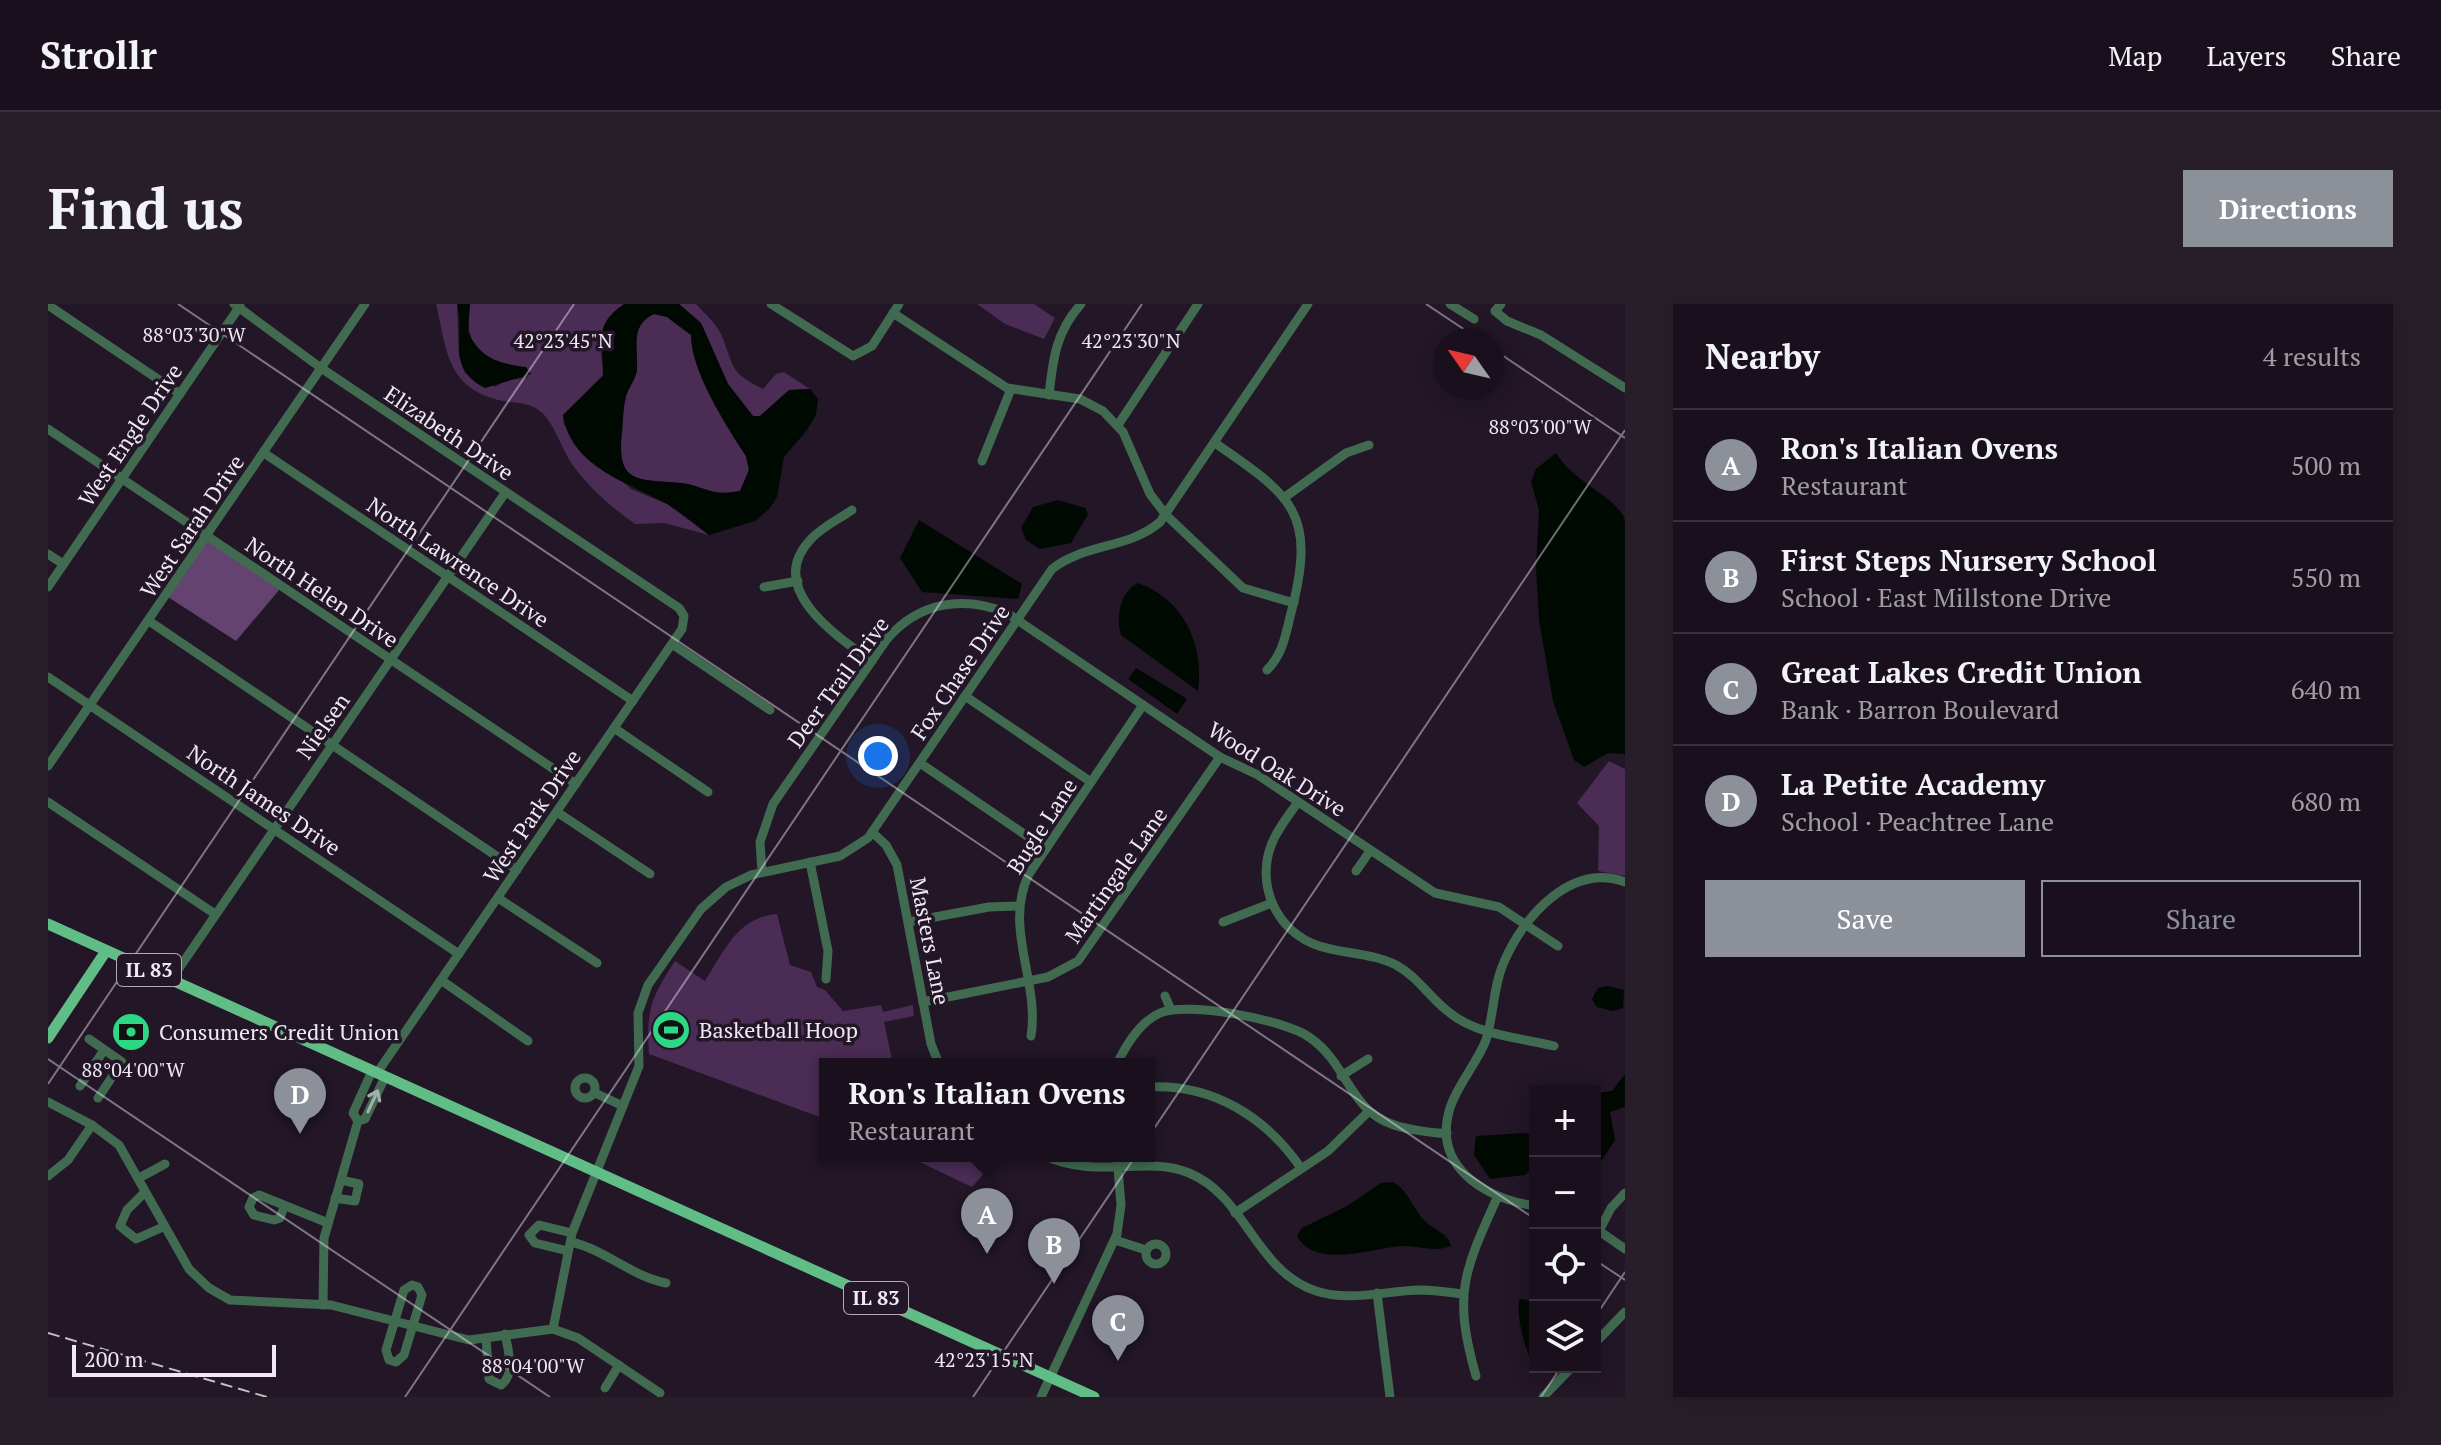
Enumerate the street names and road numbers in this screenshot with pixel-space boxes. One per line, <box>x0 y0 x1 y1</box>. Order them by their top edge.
street label: West Engle Drive <box>71 358 188 512</box>
street label: Elizabeth Drive <box>379 379 520 487</box>
street label: West Sarah Drive <box>133 449 250 603</box>
street label: North Lawrence Drive <box>362 490 555 633</box>
street label: North Helen Drive <box>240 530 405 654</box>
street label: Fox Chase Drive <box>904 598 1016 745</box>
street label: Deer Trail Drive <box>780 610 895 753</box>
street label: Nielsen <box>289 687 356 764</box>
street label: Wood Oak Drive <box>1203 715 1352 823</box>
street label: North James Drive <box>182 737 347 862</box>
street label: West Park Drive <box>476 743 587 888</box>
street label: Bugle Lane <box>1000 773 1083 879</box>
street label: Martingale Lane <box>1058 801 1173 948</box>
street label: Masters Lane <box>904 875 957 1007</box>
road number: IL 83 <box>117 954 181 986</box>
road number: IL 83 <box>844 1282 908 1314</box>

